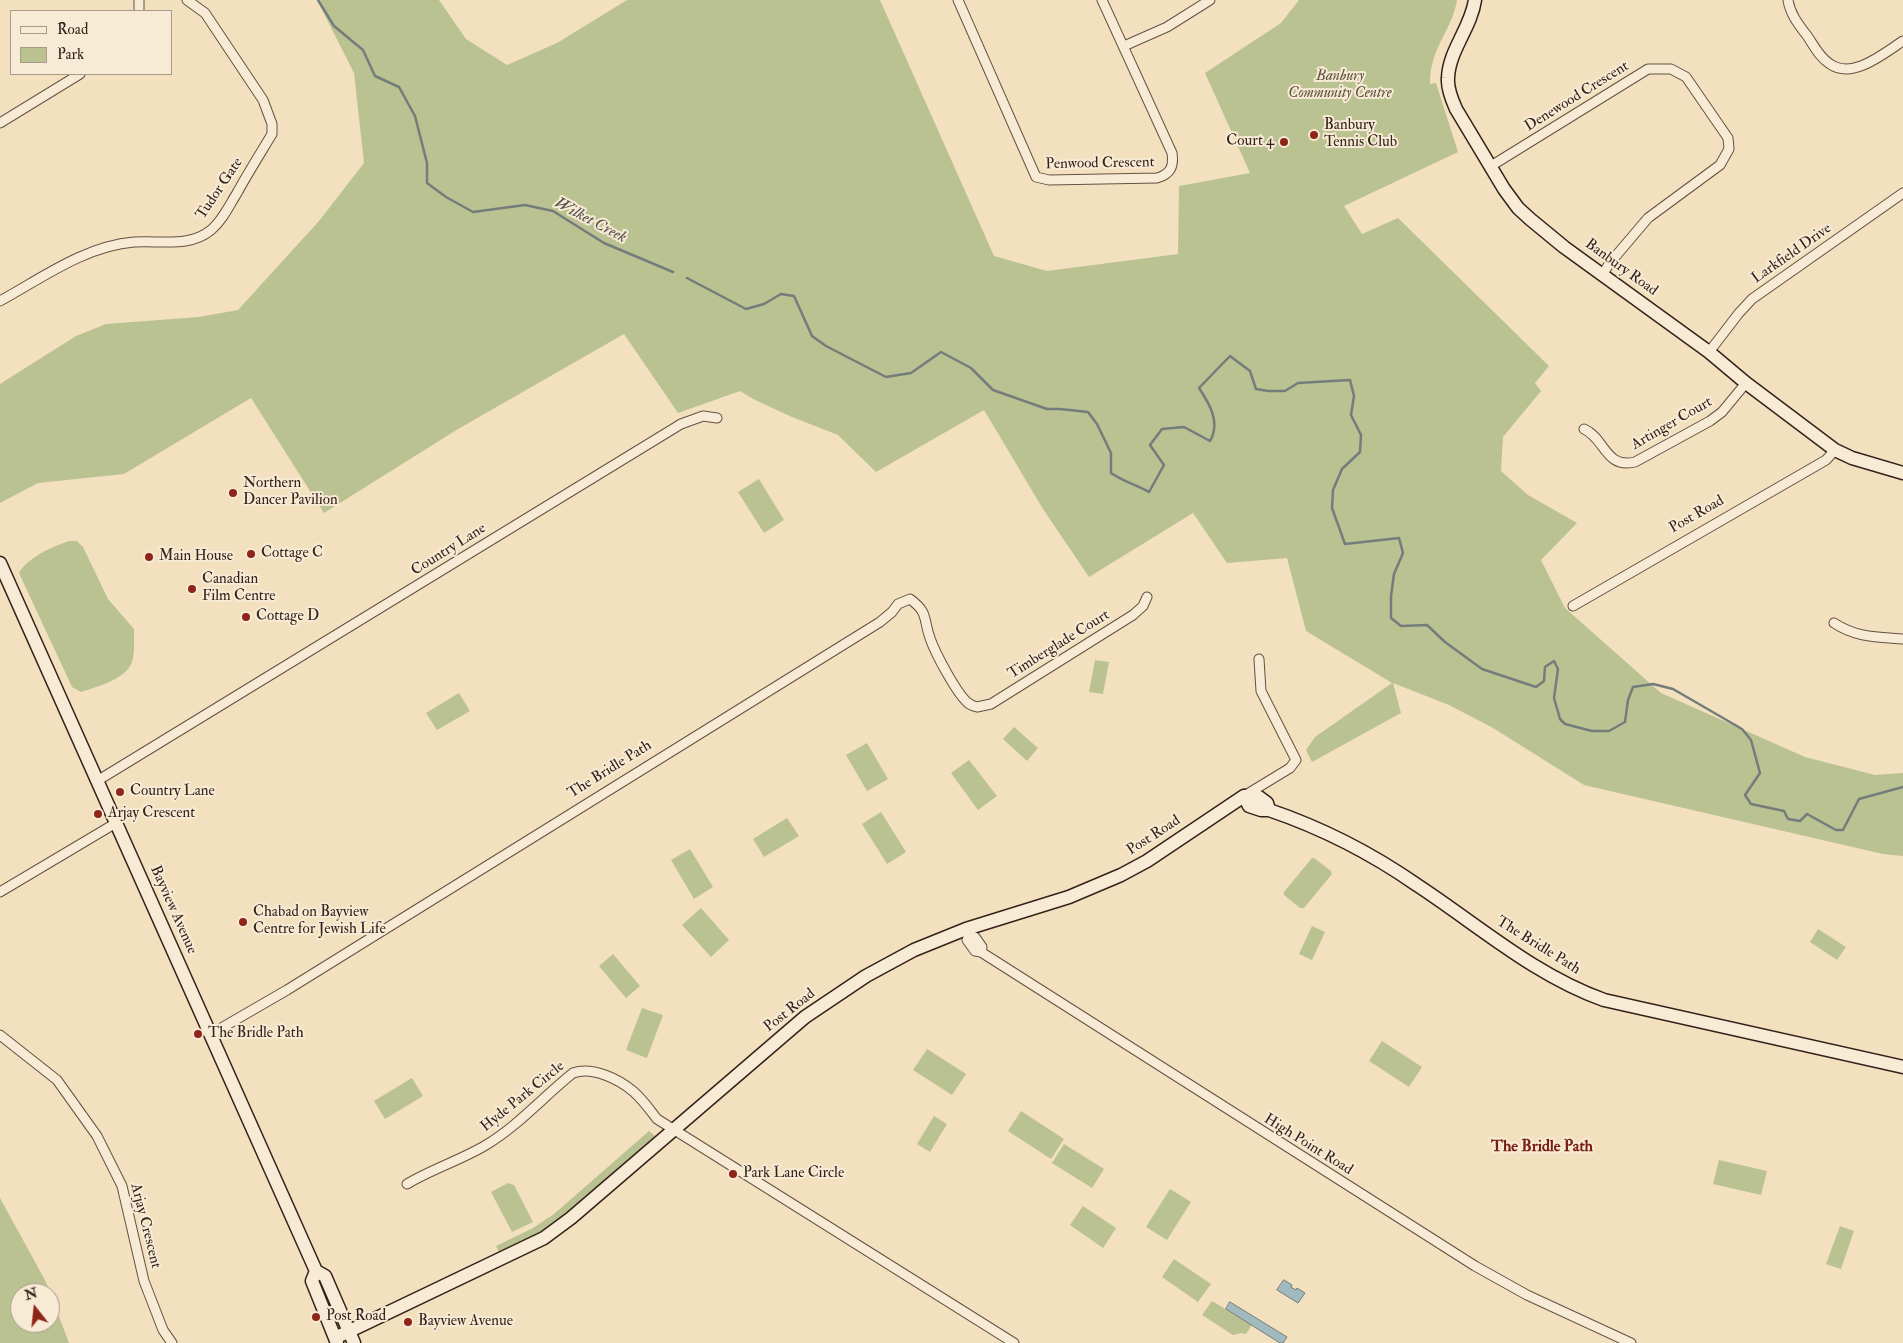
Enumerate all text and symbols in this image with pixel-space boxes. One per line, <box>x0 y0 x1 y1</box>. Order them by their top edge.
legend <box>10 10 172 75</box>
text: Road <box>57 20 88 39</box>
text: Park <box>57 45 84 64</box>
street label: Denewood Crescent <box>1522 58 1632 136</box>
park label: Banbury Community Centre <box>1288 68 1392 103</box>
place label: Banbury Tennis Club <box>1324 117 1397 152</box>
marker: Banbury Tennis Club <box>1308 129 1320 141</box>
place label: Court 4 <box>1226 133 1274 151</box>
marker: Court 4 <box>1278 136 1290 148</box>
street label: Penwood Crescent <box>1045 154 1155 174</box>
street label: Tudor Gate <box>193 155 247 223</box>
water label: Wilket Creek <box>551 194 629 248</box>
street label: Larkfield Drive <box>1749 220 1835 288</box>
street label: Banbury Road <box>1581 236 1661 300</box>
street label: Artinger Court <box>1628 394 1716 454</box>
place label: Northern Dancer Pavilion <box>243 475 338 510</box>
marker: Northern Dancer Pavilion <box>227 487 239 499</box>
street label: Post Road <box>1666 492 1728 538</box>
street label: Country Lane <box>408 520 490 580</box>
place label: Cottage C <box>261 545 323 563</box>
place label: Main House <box>159 548 233 566</box>
marker: Cottage C <box>245 548 257 560</box>
marker: Main House <box>143 551 155 563</box>
place label: Canadian Film Centre <box>202 571 275 606</box>
marker: Canadian Film Centre <box>186 583 198 595</box>
street label: Timberglade Court <box>1005 607 1113 683</box>
place label: Cottage D <box>256 608 319 626</box>
marker: Cottage D <box>240 611 252 623</box>
street label: The Bridle Path <box>565 737 655 803</box>
place label: Country Lane <box>130 783 215 801</box>
marker: Country Lane <box>114 786 126 798</box>
place label: Arjay Crescent <box>108 805 195 823</box>
marker: Arjay Crescent <box>92 808 104 820</box>
street label: Post Road <box>1124 812 1184 860</box>
street label: Bayview Avenue <box>145 863 201 957</box>
place label: Chabad on Bayview Centre for Jewish Life <box>253 904 386 939</box>
street label: The Bridle Path <box>1493 913 1583 979</box>
marker: Chabad on Bayview Centre for Jewish Life <box>237 916 249 928</box>
street label: Post Road <box>761 985 819 1037</box>
place label: The Bridle Path <box>208 1025 304 1043</box>
marker: The Bridle Path <box>192 1028 204 1040</box>
street label: Hyde Park Circle <box>478 1058 568 1136</box>
street label: High Point Road <box>1260 1111 1356 1179</box>
district label: The Bridle Path <box>1491 1138 1593 1158</box>
place label: Park Lane Circle <box>743 1165 844 1183</box>
marker: Park Lane Circle <box>727 1168 739 1180</box>
street label: Arjay Crescent <box>126 1182 164 1270</box>
north arrow <box>10 1283 60 1333</box>
text: N <box>23 1284 39 1304</box>
place label: Post Road <box>326 1308 386 1326</box>
marker: Post Road <box>310 1311 322 1323</box>
place label: Bayview Avenue <box>418 1313 513 1331</box>
marker: Bayview Avenue <box>402 1316 414 1328</box>

